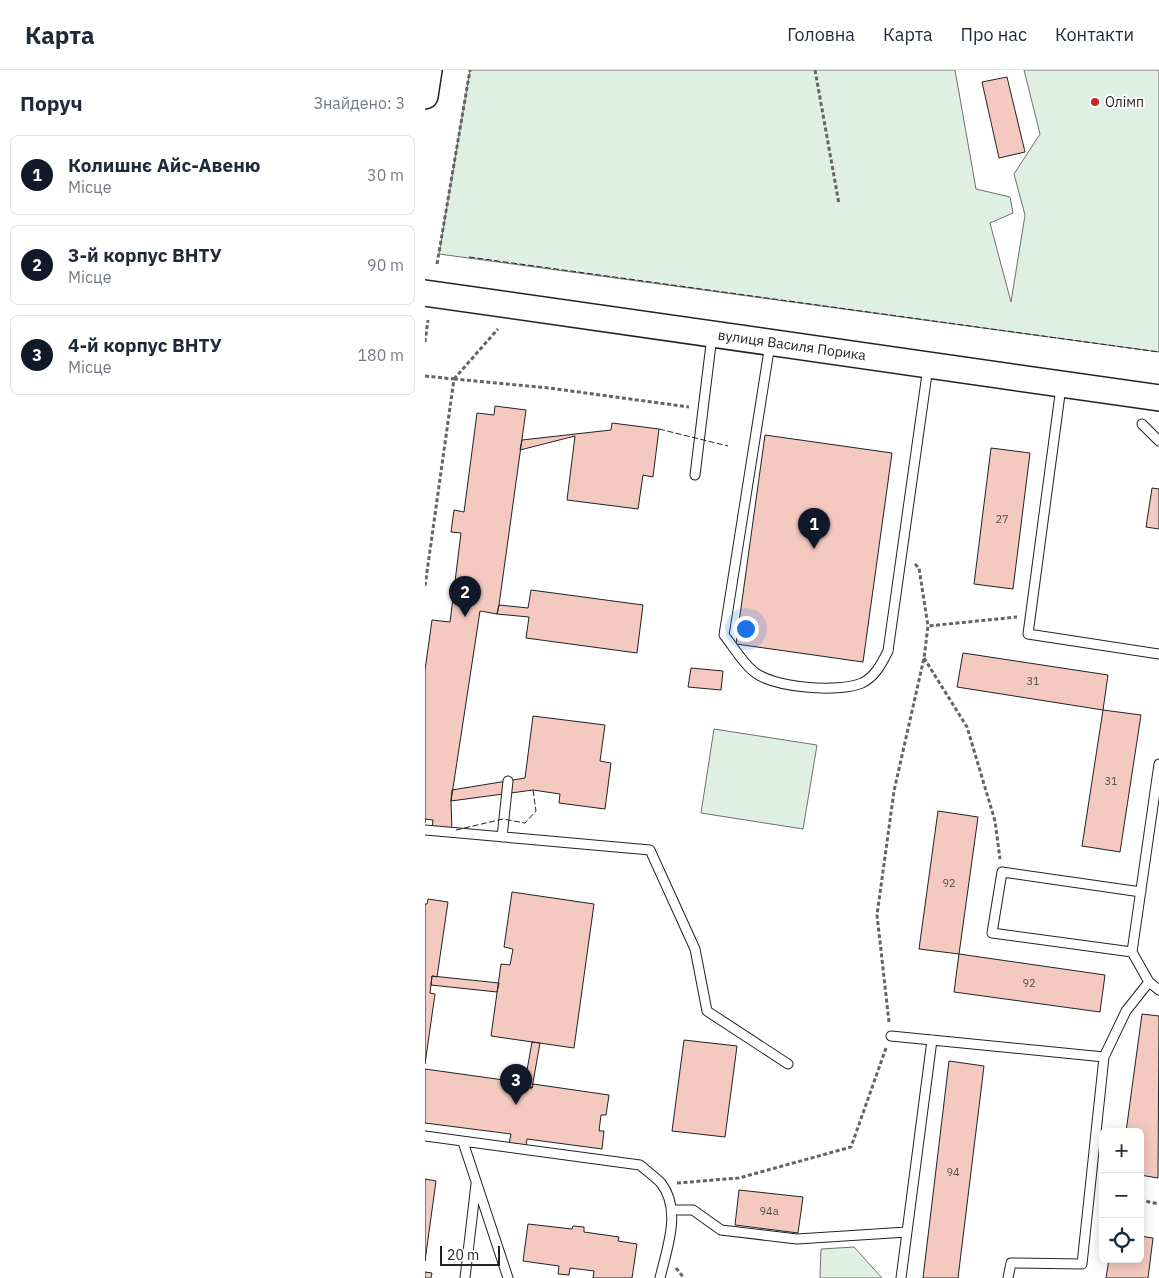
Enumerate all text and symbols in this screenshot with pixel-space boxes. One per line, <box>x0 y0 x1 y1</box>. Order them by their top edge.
text: Карта <box>25 19 95 51</box>
text: Головна <box>787 23 855 46</box>
text: Карта <box>883 23 933 46</box>
text: Про нас <box>961 23 1027 46</box>
text: Контакти <box>1055 23 1134 46</box>
text: Поруч <box>20 89 83 117</box>
text: Знайдено: 3 <box>313 93 405 113</box>
place label: Олімп <box>1105 93 1144 111</box>
marker: Олімп <box>1089 96 1101 108</box>
text: Колишнє Айс-Авеню <box>68 153 260 177</box>
text: 1 <box>32 165 42 185</box>
text: 30 m <box>367 165 404 185</box>
text: Місце <box>68 177 111 197</box>
text: 3-й корпус ВНТУ <box>68 243 222 267</box>
text: 2 <box>32 255 42 275</box>
text: 90 m <box>367 255 404 275</box>
text: Місце <box>68 267 111 287</box>
street label: вулиця Василя Порика <box>717 326 868 364</box>
text: 4-й корпус ВНТУ <box>68 333 222 357</box>
text: 3 <box>32 345 42 365</box>
text: 180 m <box>357 345 404 365</box>
text: Місце <box>68 357 111 377</box>
pin: 1 <box>798 508 830 549</box>
house number: 27 <box>995 512 1009 526</box>
pin: 2 <box>449 576 481 617</box>
your location <box>733 616 759 642</box>
house number: 31 <box>1026 674 1040 688</box>
house number: 31 <box>1104 774 1118 788</box>
house number: 92 <box>942 876 956 890</box>
house number: 92 <box>1022 976 1036 990</box>
pin: 3 <box>500 1064 532 1105</box>
map controls <box>1099 1128 1144 1263</box>
button: + <box>1099 1128 1144 1173</box>
house number: 94 <box>946 1165 960 1179</box>
button: − <box>1099 1173 1144 1218</box>
house number: 94а <box>759 1204 779 1218</box>
button: locate <box>1099 1218 1144 1263</box>
scale bar <box>440 1243 500 1266</box>
text: 20 m <box>447 1246 479 1264</box>

